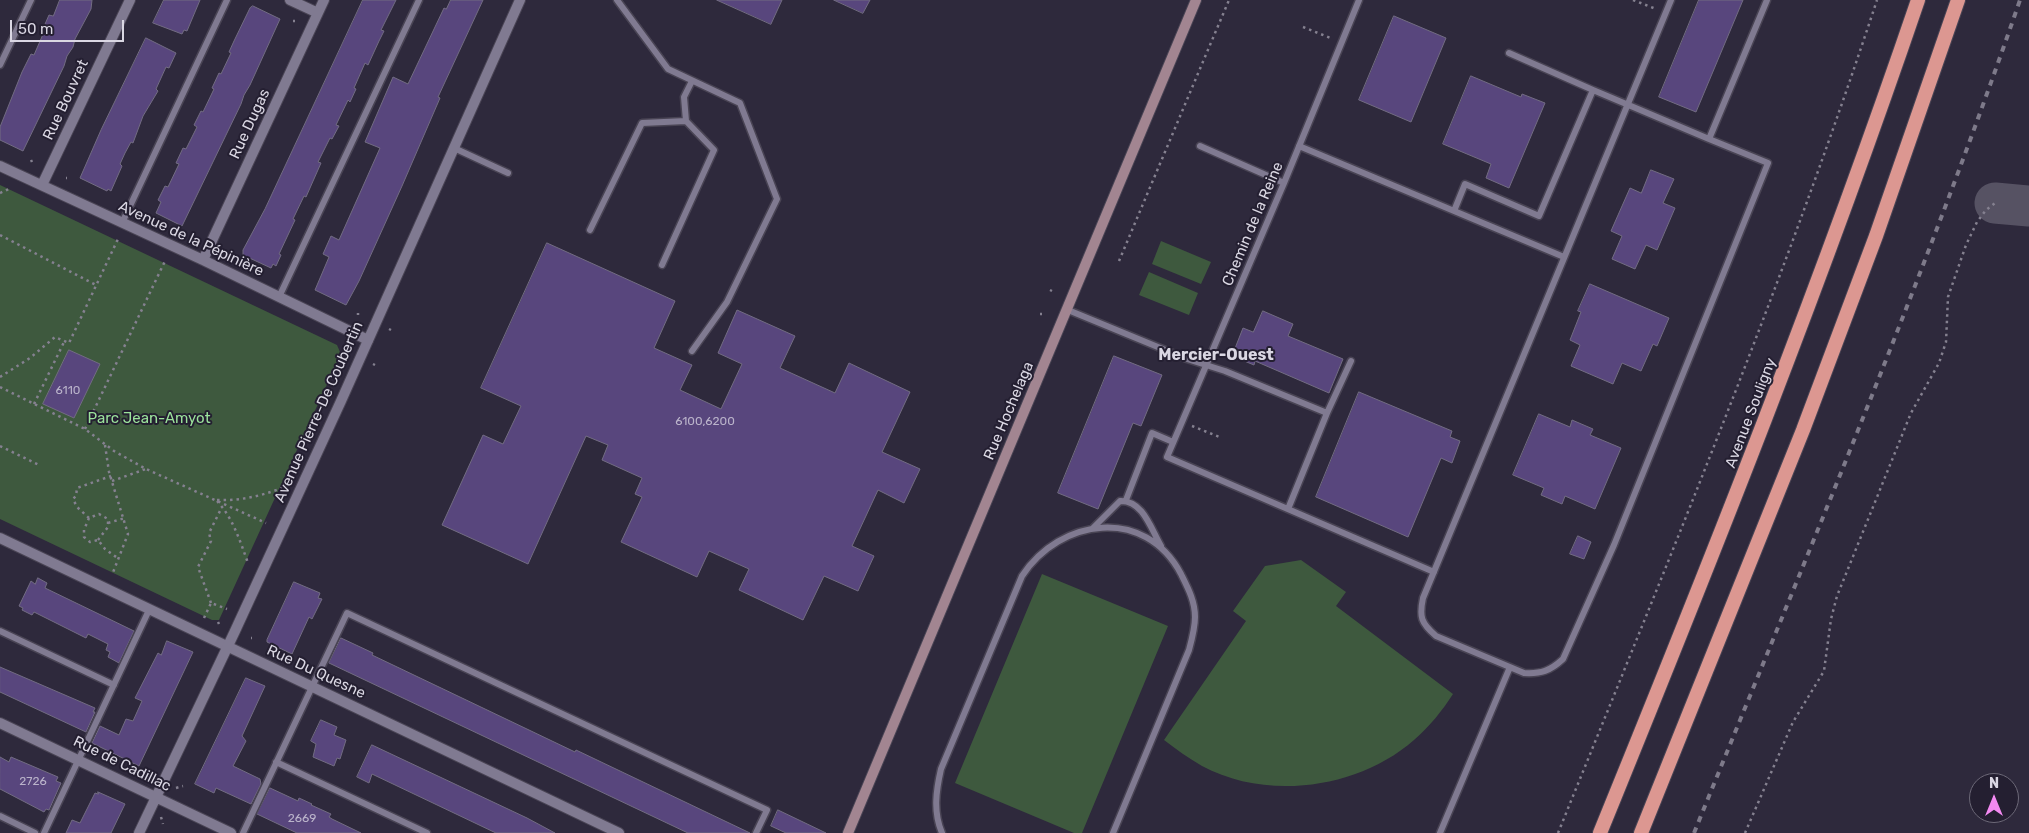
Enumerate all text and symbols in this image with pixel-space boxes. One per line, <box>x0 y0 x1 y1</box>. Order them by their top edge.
scale bar <box>12 10 126 42</box>
text: 50 m <box>18 20 53 38</box>
street label: Rue Bouvret <box>40 57 92 143</box>
street label: Rue Dugas <box>226 86 274 162</box>
street label: Chemin de la Reine <box>1219 159 1287 289</box>
street label: Avenue de la Pépinière <box>115 197 267 281</box>
street label: Avenue Pierre-De Coubertin <box>271 319 367 505</box>
district label: Mercier-Ouest <box>1158 345 1274 365</box>
street label: Avenue Souligny <box>1722 355 1780 471</box>
street label: Rue Hochelaga <box>980 359 1038 463</box>
house number: 6110 <box>56 384 80 398</box>
park label: Parc Jean-Amyot <box>87 410 211 428</box>
house number: 6100,6200 <box>675 415 735 429</box>
street label: Rue Du Quesne <box>264 641 368 703</box>
street label: Rue de Cadillac <box>70 733 174 795</box>
north arrow <box>1969 773 2019 823</box>
house number: 2726 <box>19 775 47 789</box>
text: N <box>1989 775 1999 792</box>
house number: 2669 <box>288 812 316 826</box>

